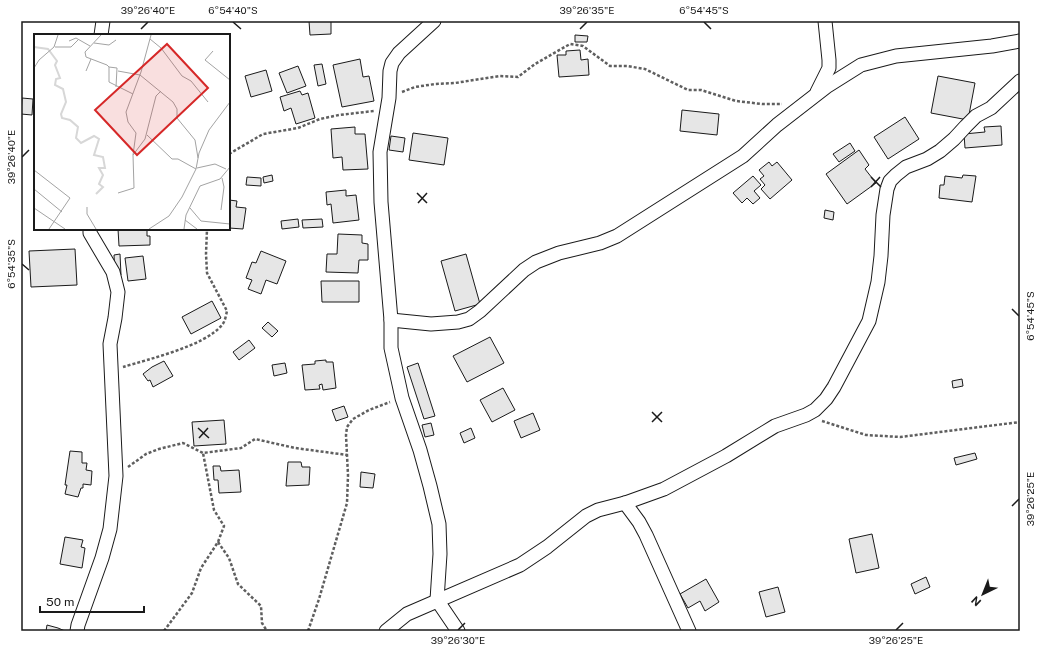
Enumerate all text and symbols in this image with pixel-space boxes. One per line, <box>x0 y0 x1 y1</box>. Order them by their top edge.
text: 39°26'40"E <box>121 4 175 16</box>
text: 6°54'40"S <box>208 4 258 16</box>
text: 39°26'35"E <box>560 4 614 16</box>
text: 6°54'45"S <box>679 4 729 16</box>
inset map <box>34 34 230 230</box>
text: 39°26'40"E <box>5 130 17 184</box>
text: 6°54'35"S <box>5 239 17 289</box>
text: 6°54'45"S <box>1024 291 1036 341</box>
text: 39°26'25"E <box>1024 472 1036 526</box>
north arrow <box>963 574 1003 614</box>
scale bar <box>40 588 144 614</box>
text: N <box>969 594 983 609</box>
text: 50 m <box>46 595 74 609</box>
text: 39°26'30"E <box>431 634 485 646</box>
text: 39°26'25"E <box>869 634 923 646</box>

